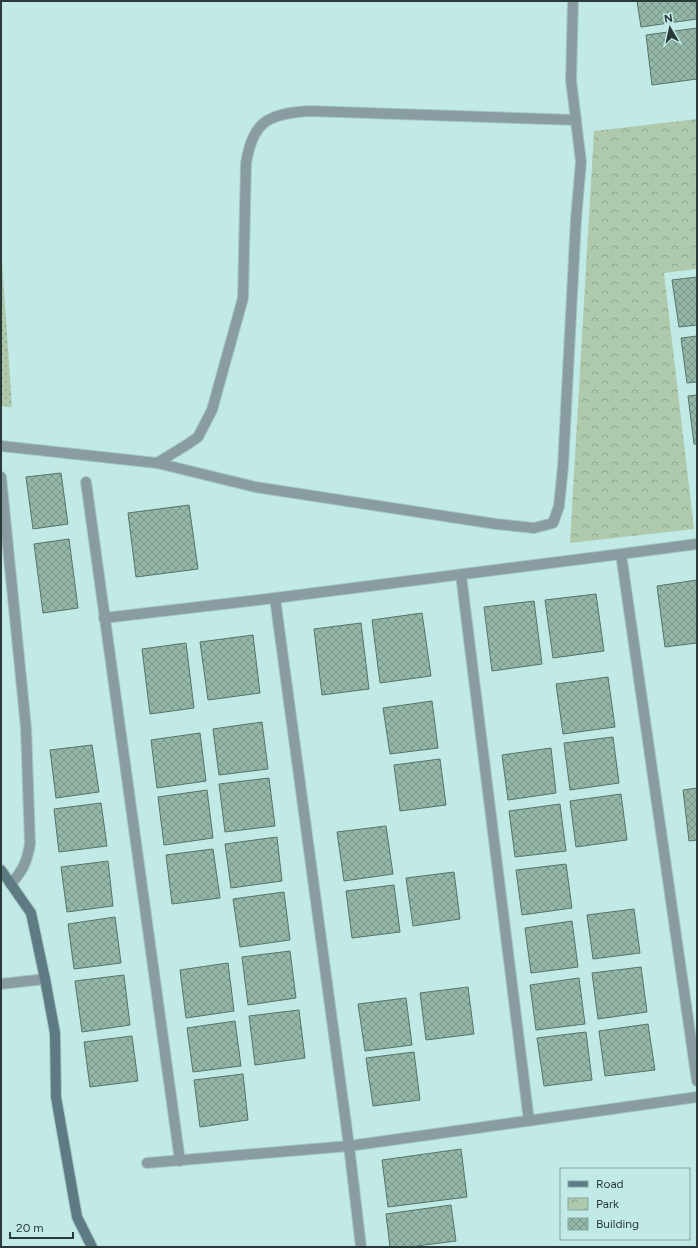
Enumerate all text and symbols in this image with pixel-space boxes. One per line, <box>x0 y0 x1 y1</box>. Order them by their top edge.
north arrow <box>650 8 690 48</box>
text: N <box>663 12 674 26</box>
legend <box>560 1168 690 1240</box>
text: Road <box>596 1177 624 1191</box>
text: Park <box>596 1197 619 1211</box>
scale bar <box>10 1214 73 1240</box>
text: Building <box>596 1217 639 1231</box>
text: 20 m <box>16 1221 44 1235</box>

